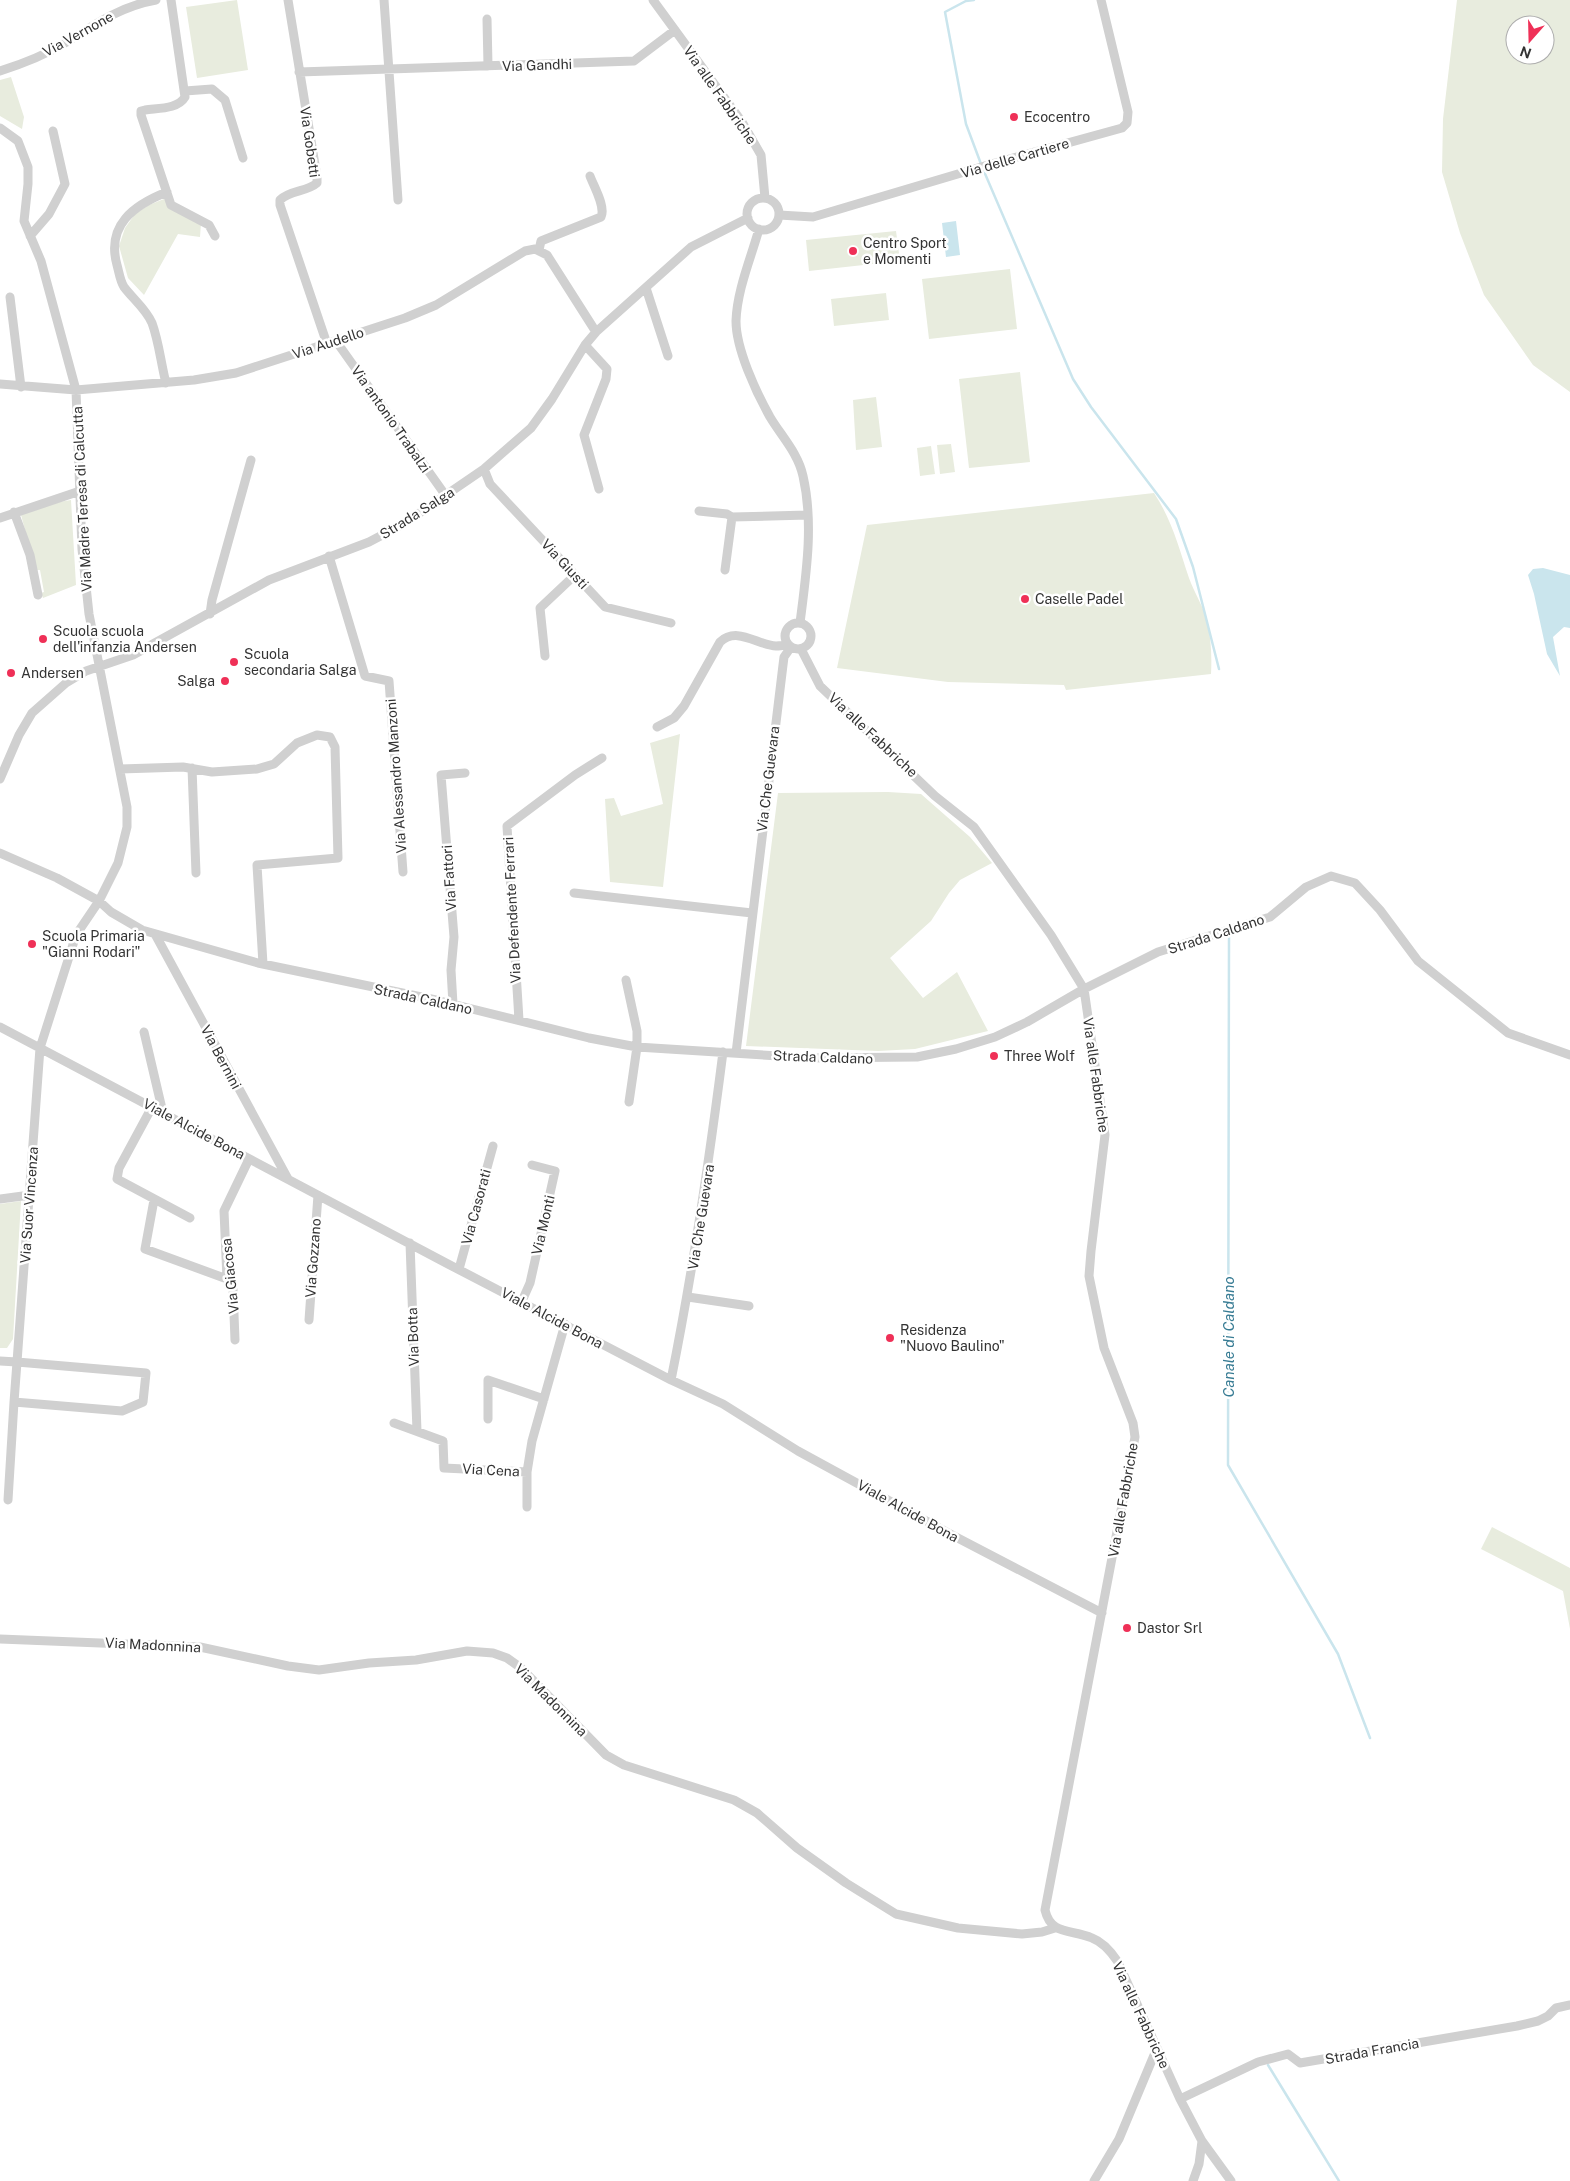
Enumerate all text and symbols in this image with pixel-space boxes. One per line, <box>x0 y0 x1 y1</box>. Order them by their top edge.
street label: Via Vernone <box>40 8 116 60</box>
north arrow <box>1505 15 1555 65</box>
street label: Via alle Fabbriche <box>680 43 760 147</box>
text: N <box>1518 43 1533 62</box>
street label: Via Gandhi <box>502 56 572 74</box>
street label: Via Gobetti <box>297 105 323 179</box>
place label: Ecocentro <box>1024 109 1090 125</box>
marker: Ecocentro <box>1008 111 1020 123</box>
street label: Via delle Cartiere <box>959 135 1071 181</box>
place label: Centro Sport e Momenti <box>863 235 947 267</box>
marker: Centro Sport e Momenti <box>847 245 859 257</box>
street label: Via Audello <box>290 324 366 362</box>
street label: Via antonio Trabalzi <box>348 362 434 476</box>
street label: Via Madre Teresa di Calcutta <box>69 406 95 592</box>
street label: Strada Salga <box>377 484 457 542</box>
street label: Via Giusti <box>538 536 592 592</box>
place label: Caselle Padel <box>1035 591 1123 607</box>
marker: Caselle Padel <box>1019 593 1031 605</box>
place label: Scuola scuola dell'infanzia Andersen <box>53 623 197 655</box>
marker: Scuola scuola dell'infanzia Andersen <box>37 633 49 645</box>
place label: Scuola secondaria Salga <box>244 646 356 678</box>
marker: Scuola secondaria Salga <box>228 656 240 668</box>
place label: Andersen <box>21 665 84 681</box>
marker: Andersen <box>5 667 17 679</box>
place label: Salga <box>177 673 215 689</box>
marker: Salga <box>219 675 231 687</box>
street label: Via alle Fabbriche <box>825 690 921 780</box>
street label: Via Alessandro Manzoni <box>383 698 409 854</box>
street label: Via Che Guevara <box>754 725 782 833</box>
street label: Via Defendente Ferrari <box>500 836 524 984</box>
street label: Via Fattori <box>439 844 459 912</box>
street label: Strada Caldano <box>1166 911 1266 957</box>
place label: Scuola Primaria "Gianni Rodari" <box>42 928 145 960</box>
marker: Scuola Primaria "Gianni Rodari" <box>26 938 38 950</box>
street label: Strada Caldano <box>372 981 474 1017</box>
street label: Via alle Fabbriche <box>1080 1016 1112 1134</box>
street label: Via Bernini <box>197 1022 245 1092</box>
street label: Strada Caldano <box>773 1047 873 1067</box>
place label: Three Wolf <box>1004 1048 1075 1064</box>
marker: Three Wolf <box>988 1050 1000 1062</box>
street label: Viale Alcide Bona <box>140 1095 248 1163</box>
street label: Via Suor Vincenza <box>17 1146 41 1264</box>
street label: Via Che Guevara <box>685 1163 717 1271</box>
street label: Via Casorati <box>458 1167 494 1247</box>
street label: Via Monti <box>528 1194 558 1256</box>
street label: Via Gozzano <box>302 1218 324 1298</box>
street label: Via Giacosa <box>218 1237 242 1315</box>
water label: Canale di Caldano <box>1220 1276 1237 1398</box>
street label: Viale Alcide Bona <box>498 1284 606 1352</box>
street label: Via Botta <box>404 1307 422 1367</box>
place label: Residenza "Nuovo Baulino" <box>900 1322 1005 1354</box>
marker: Residenza "Nuovo Baulino" <box>884 1332 896 1344</box>
street label: Via alle Fabbriche <box>1105 1441 1141 1559</box>
street label: Via Cena <box>462 1461 520 1479</box>
street label: Viale Alcide Bona <box>855 1477 961 1545</box>
place label: Dastor Srl <box>1137 1620 1202 1636</box>
marker: Dastor Srl <box>1121 1622 1133 1634</box>
street label: Via Madonnina <box>105 1635 201 1655</box>
street label: Via Madonnina <box>511 1660 591 1740</box>
street label: Via alle Fabbriche <box>1109 1959 1173 2071</box>
street label: Strada Francia <box>1324 2035 1420 2067</box>

